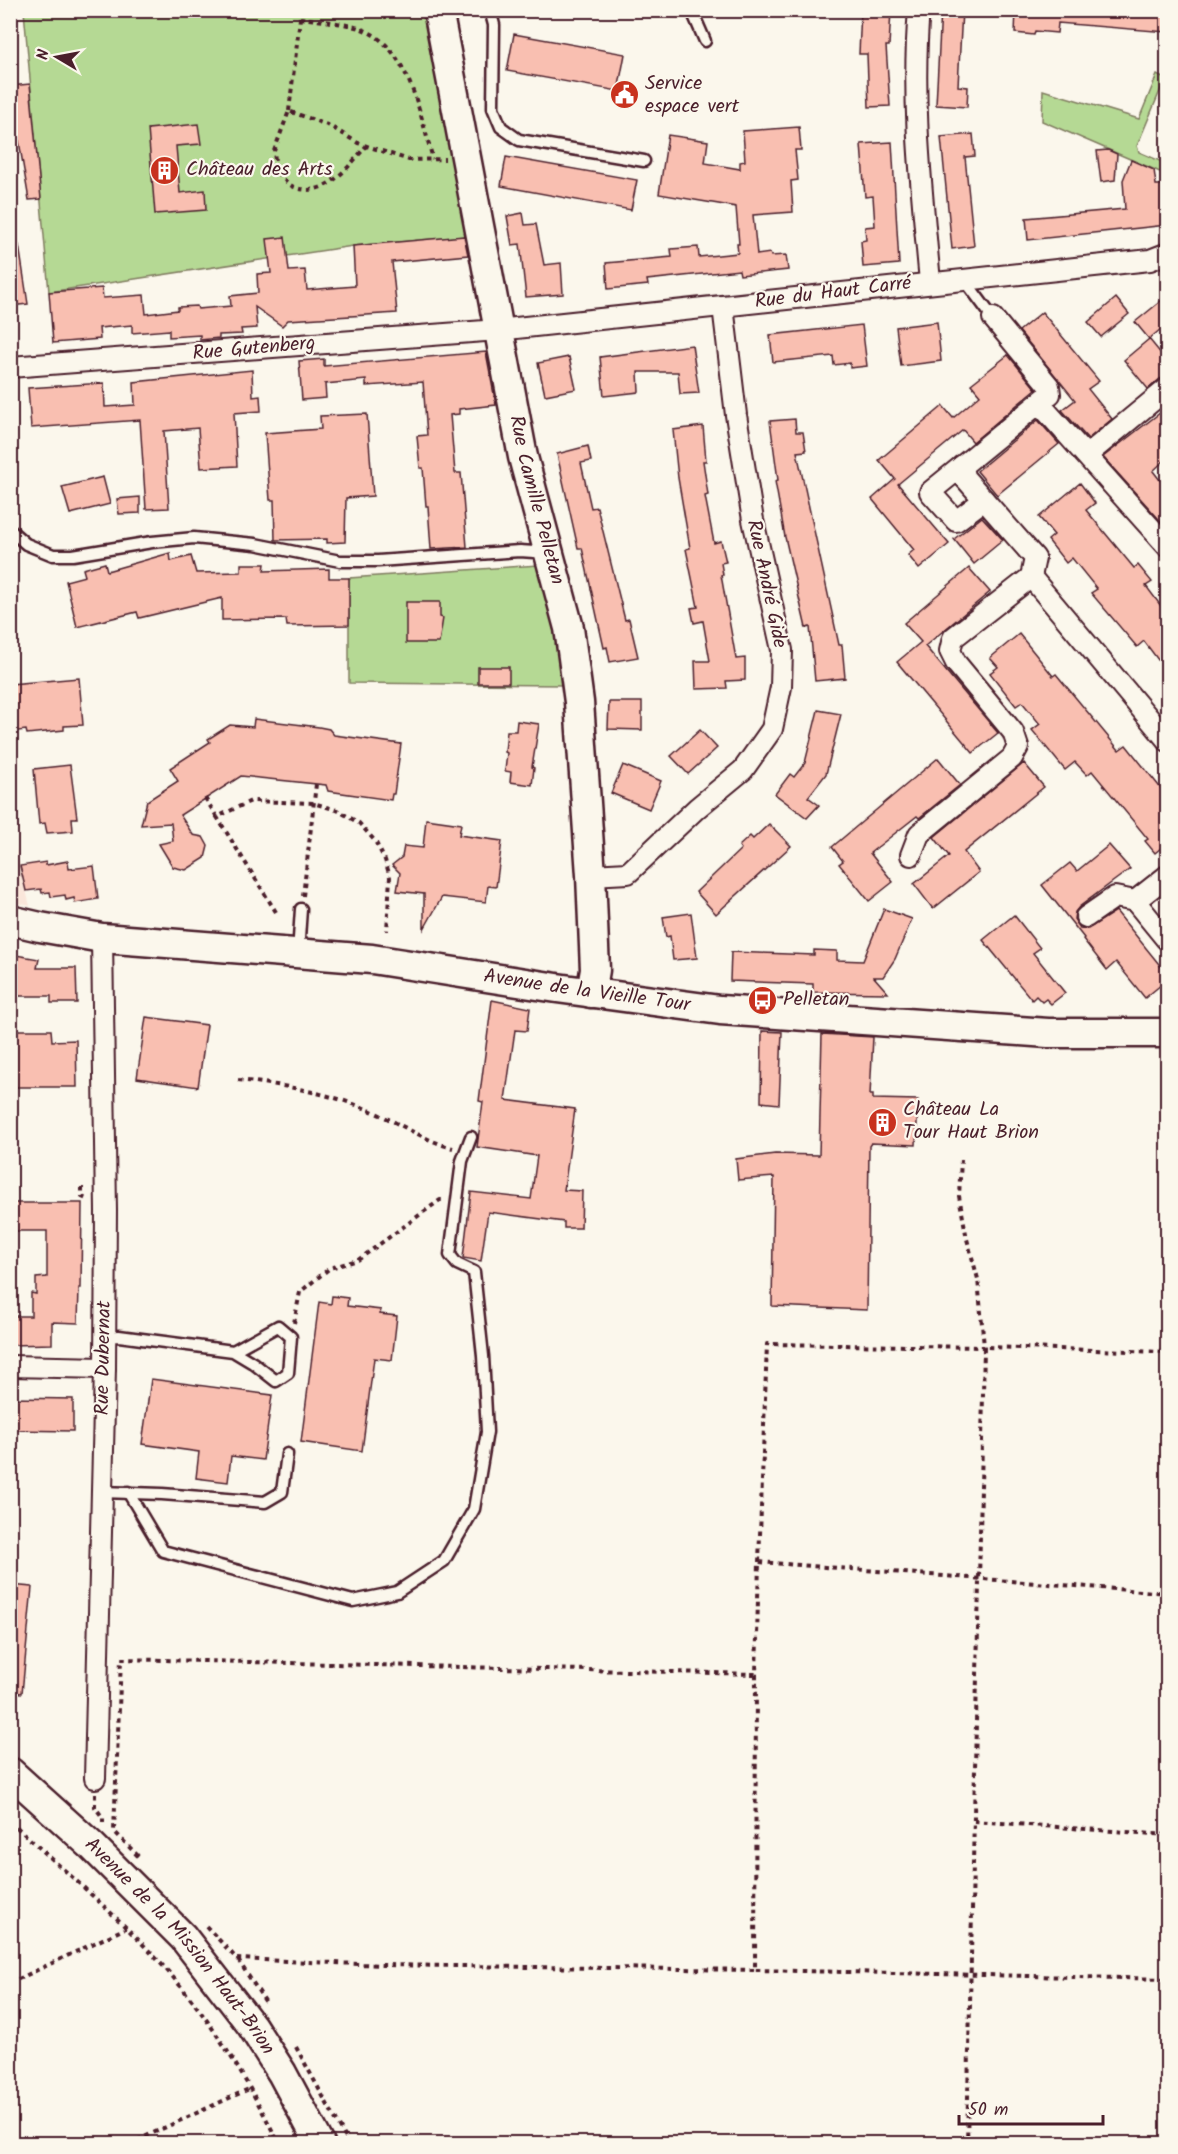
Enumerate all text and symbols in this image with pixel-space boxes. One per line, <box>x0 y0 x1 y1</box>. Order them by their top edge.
north arrow <box>27 27 87 87</box>
text: N <box>31 48 57 62</box>
place label: Service espace vert <box>645 68 739 123</box>
public building icon: Service espace vert <box>608 79 640 111</box>
building icon: Château des Arts <box>149 154 181 186</box>
place label: Château des Arts <box>186 154 333 186</box>
street label: Rue du Haut Carré <box>753 267 914 318</box>
street label: Rue Gutenberg <box>191 328 317 370</box>
street label: Rue Camille Pelletan <box>499 413 573 588</box>
street label: Rue André Gide <box>737 517 795 651</box>
street label: Avenue de la Vieille Tour <box>481 961 694 1022</box>
bus stop icon: Pelletan <box>746 984 778 1016</box>
place label: Pelletan <box>783 984 849 1016</box>
place label: Château La Tour Haut Brion <box>903 1094 1039 1149</box>
building icon: Château La Tour Haut Brion <box>866 1106 898 1138</box>
street label: Rue Dubernat <box>87 1300 121 1416</box>
street label: Avenue de la Mission Haut-Brion <box>77 1830 283 2062</box>
scale bar <box>959 2088 1103 2126</box>
text: 50 m <box>968 2096 1008 2125</box>

